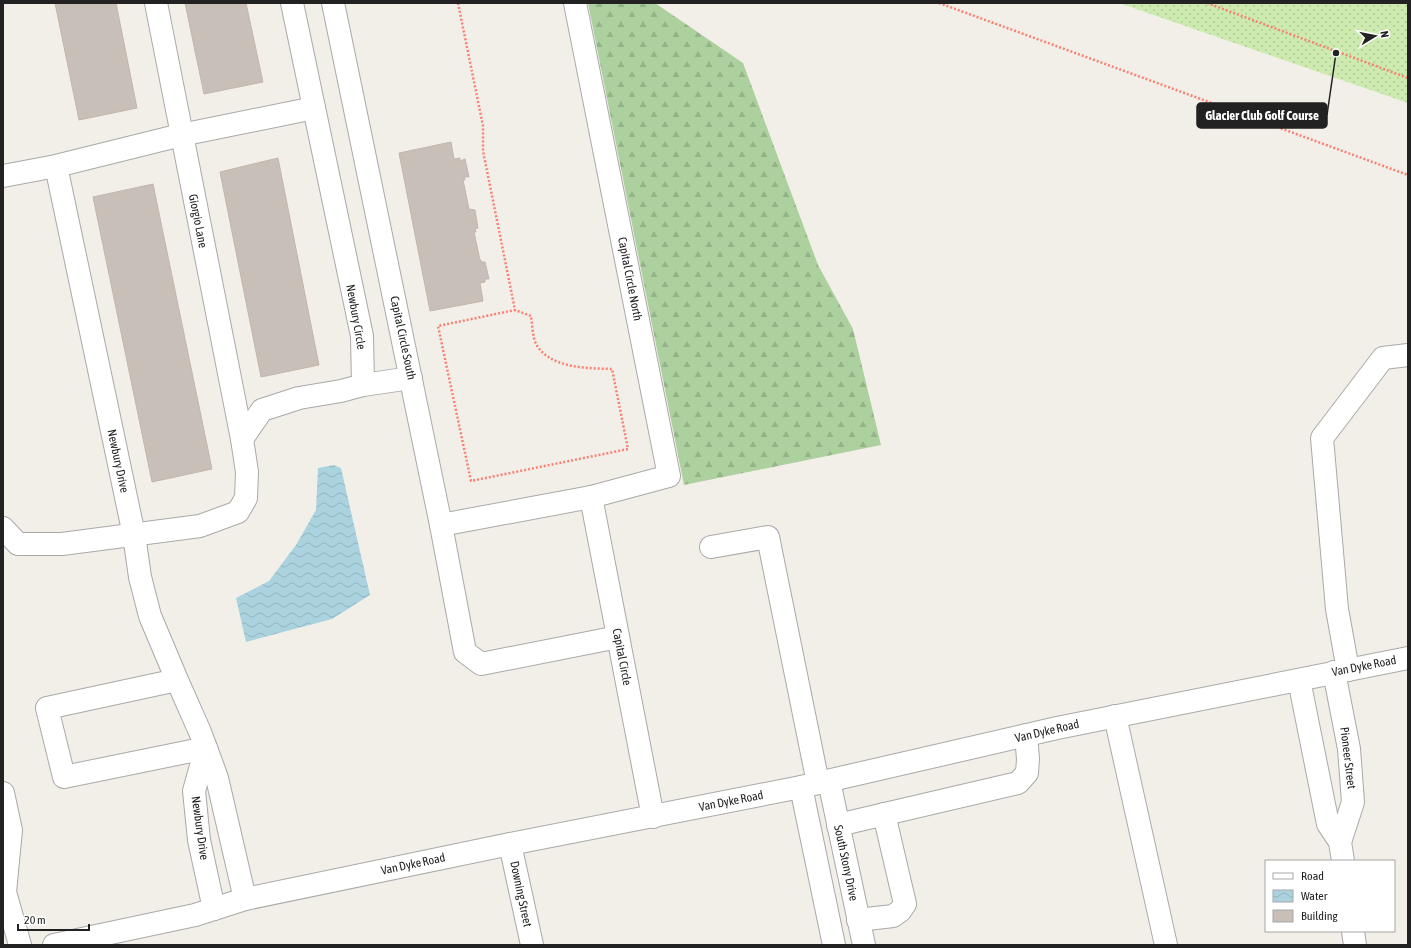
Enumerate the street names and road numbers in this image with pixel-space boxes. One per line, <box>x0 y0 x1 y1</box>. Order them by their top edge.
street label: Giorgio Lane <box>186 193 210 249</box>
street label: Capital Circle North <box>615 236 645 322</box>
street label: Newbury Circle <box>343 283 369 351</box>
street label: Capital Circle South <box>387 295 419 381</box>
street label: Newbury Drive <box>104 428 132 494</box>
street label: Capital Circle <box>610 627 634 687</box>
street label: Van Dyke Road <box>1331 653 1397 679</box>
street label: Van Dyke Road <box>1014 717 1080 745</box>
street label: Pioneer Street <box>1337 726 1359 790</box>
street label: Van Dyke Road <box>698 788 764 814</box>
street label: Newbury Drive <box>189 795 211 861</box>
street label: South Stony Drive <box>831 824 861 902</box>
street label: Van Dyke Road <box>380 850 446 878</box>
street label: Downing Street <box>507 860 535 929</box>

